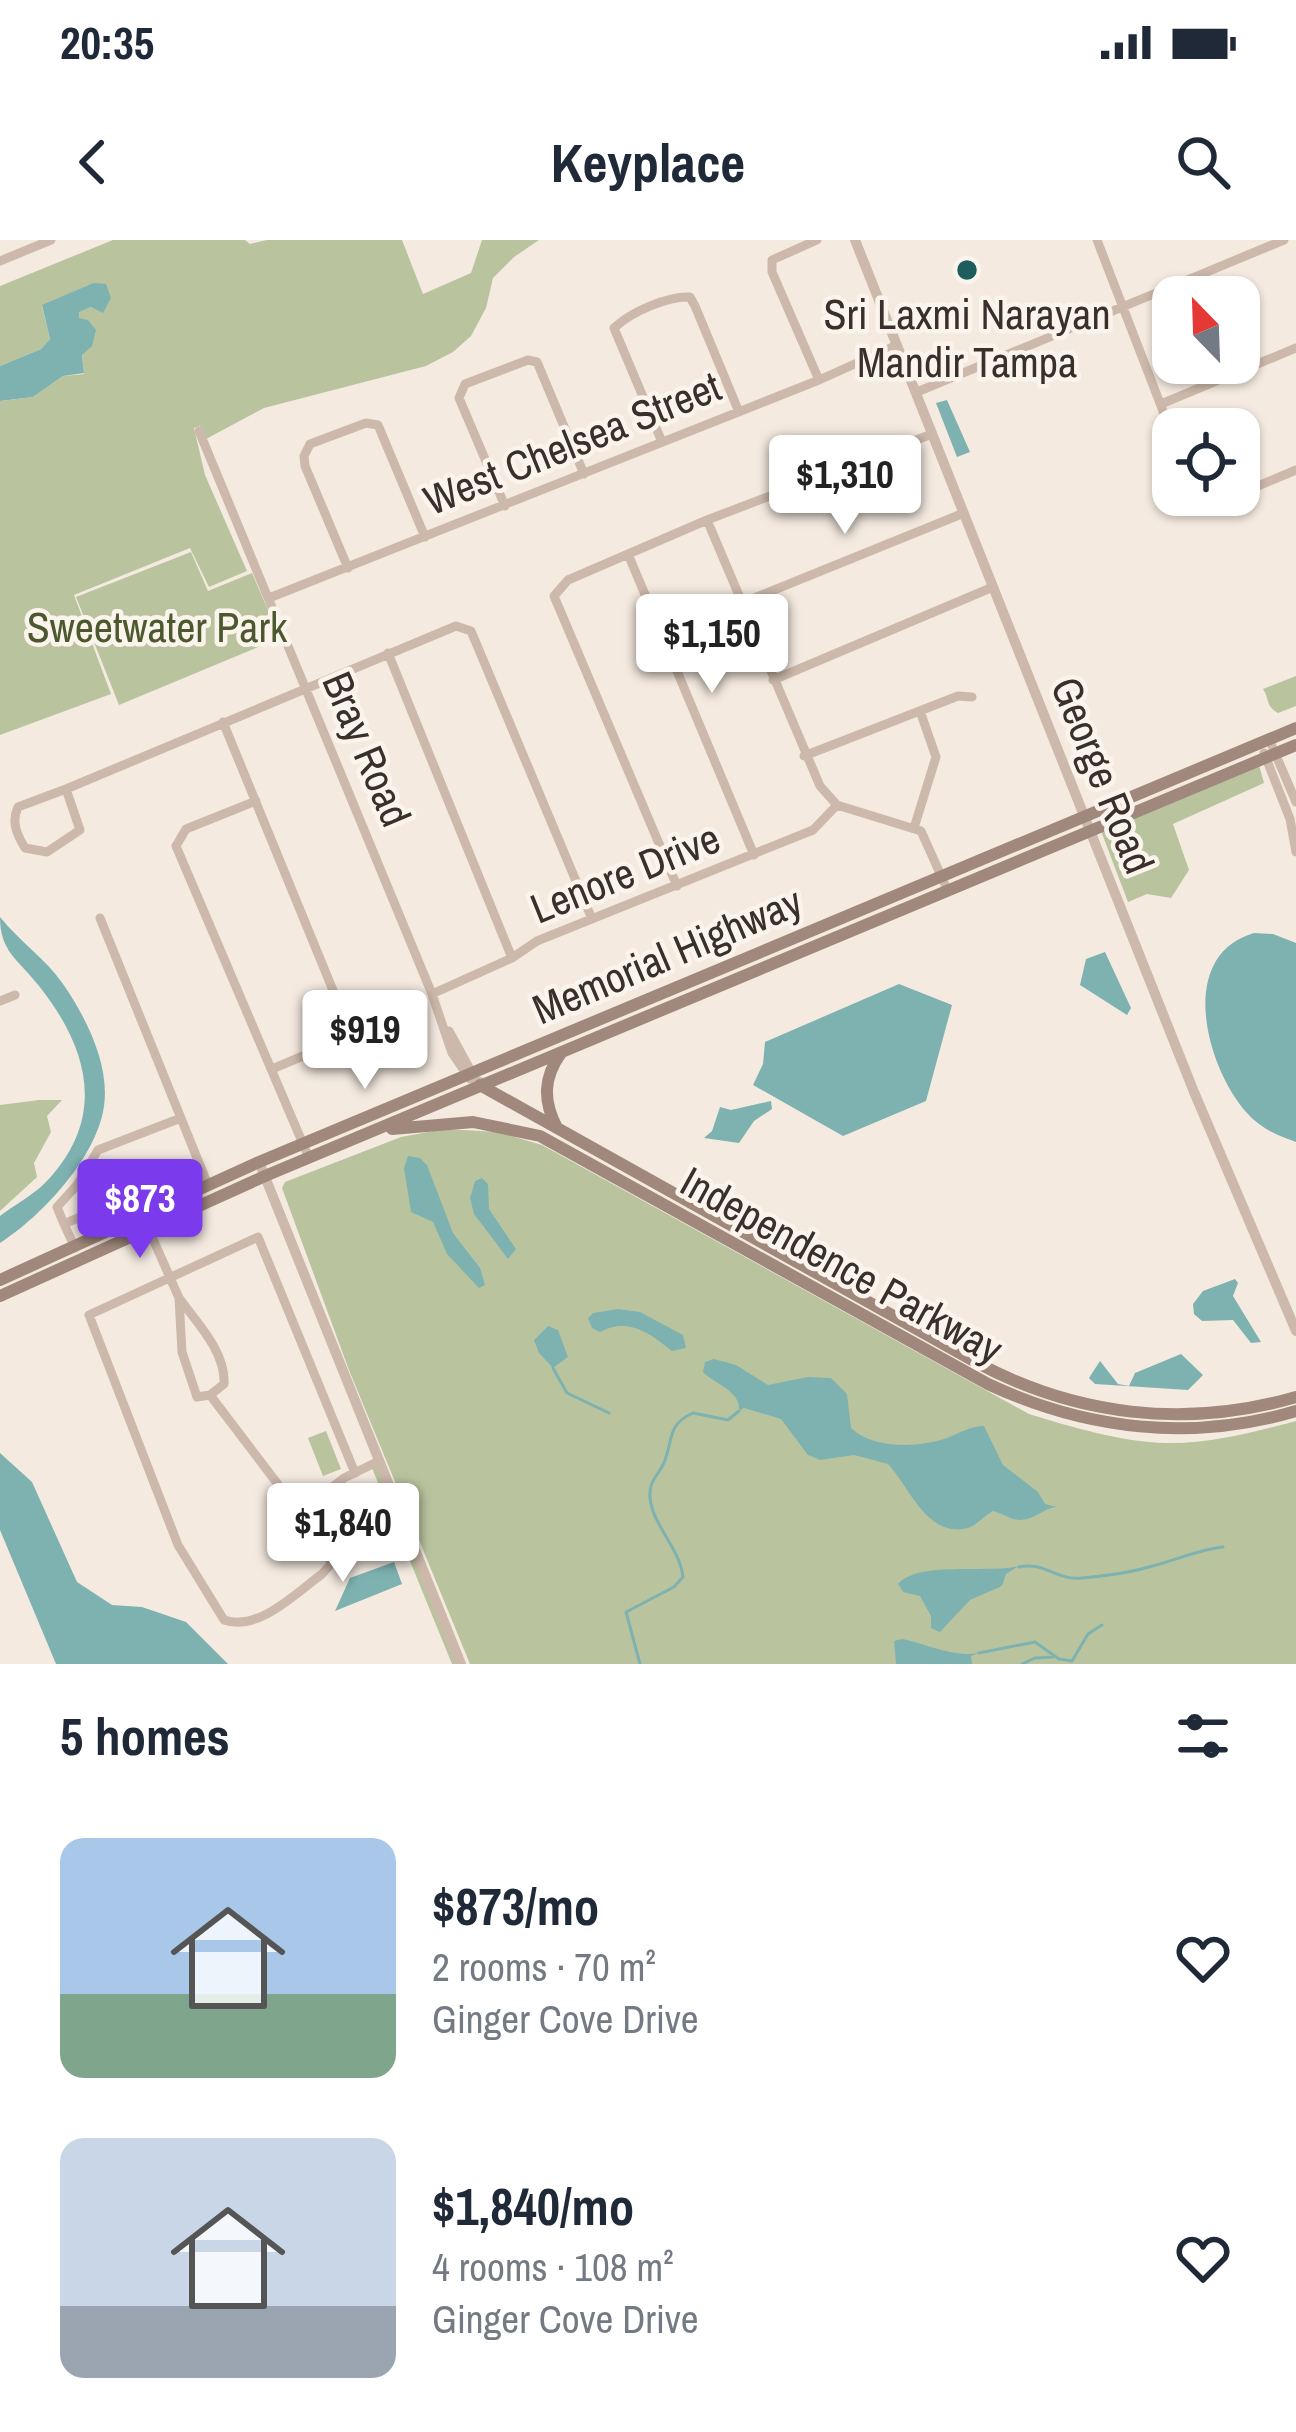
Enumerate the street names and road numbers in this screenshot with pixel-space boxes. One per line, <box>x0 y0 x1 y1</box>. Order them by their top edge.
street label: West Chelsea Street <box>415 358 729 528</box>
street label: Bray Road <box>309 663 425 835</box>
street label: George Road <box>1038 669 1168 881</box>
street label: Lenore Drive <box>522 810 728 936</box>
street label: Memorial Highway <box>524 873 810 1037</box>
street label: Independence Parkway <box>671 1153 1013 1377</box>

